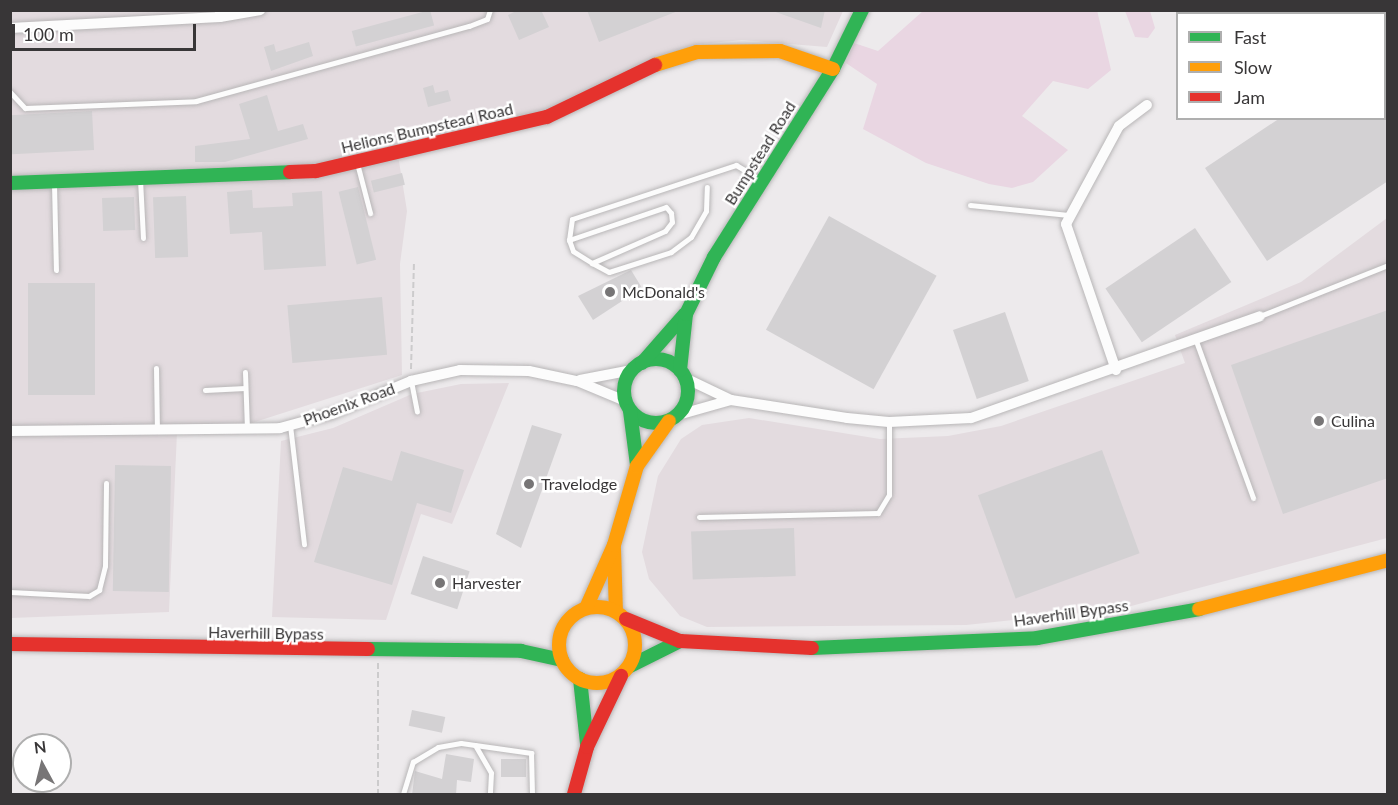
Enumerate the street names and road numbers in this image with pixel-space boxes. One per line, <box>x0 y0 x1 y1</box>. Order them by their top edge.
street label: Bumpstead Road <box>720 98 800 208</box>
street label: Helions Bumpstead Road <box>339 99 515 157</box>
street label: Phoenix Road <box>300 379 398 429</box>
street label: Haverhill Bypass <box>1012 595 1130 631</box>
street label: Haverhill Bypass <box>208 622 324 644</box>

